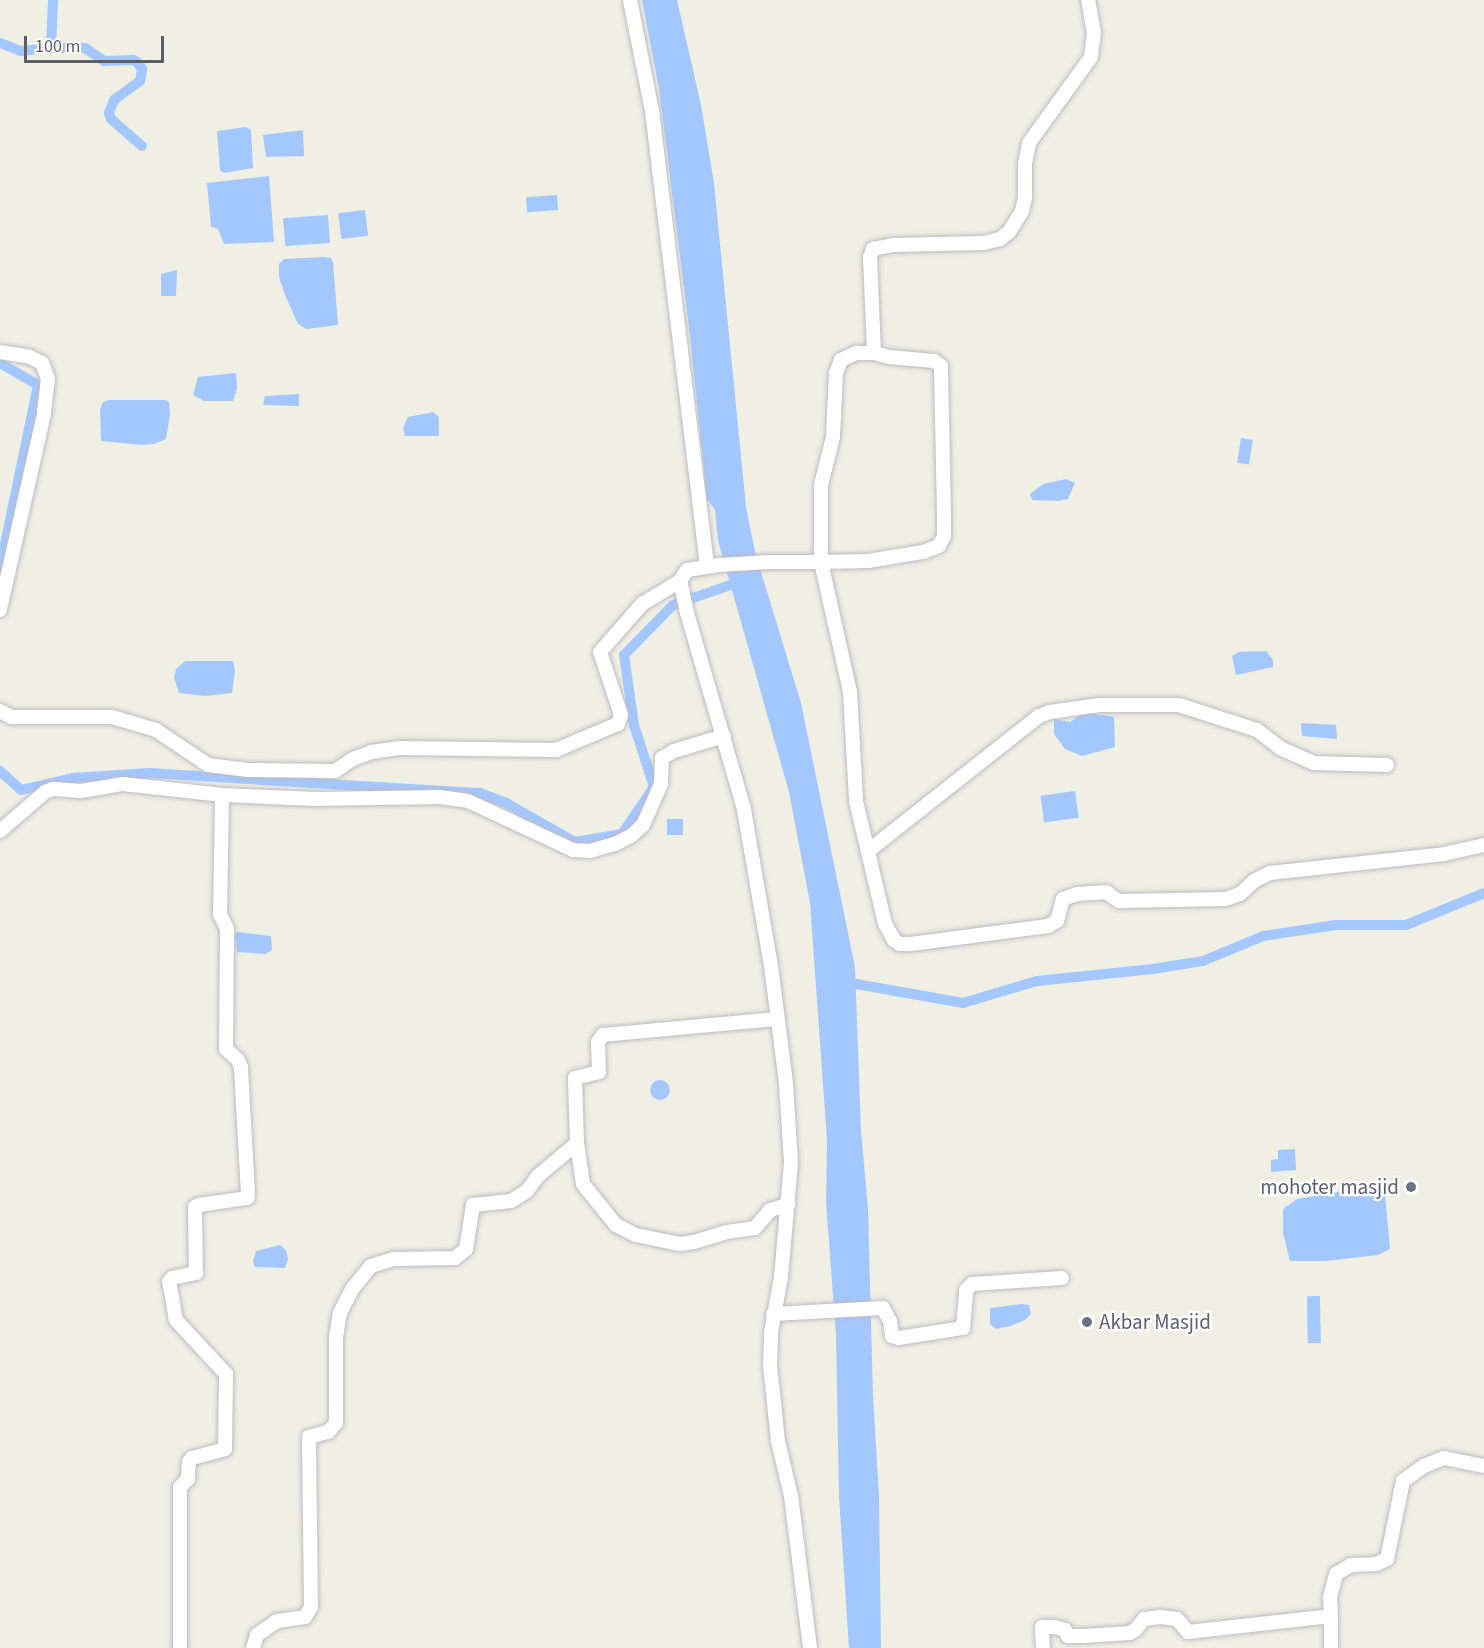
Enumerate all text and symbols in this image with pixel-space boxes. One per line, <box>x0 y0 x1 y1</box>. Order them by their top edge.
scale bar <box>27 24 166 62</box>
text: 100 m <box>35 34 80 59</box>
place label: mohoter masjid <box>1260 1174 1399 1200</box>
marker: mohoter masjid <box>1404 1180 1418 1194</box>
place label: Akbar Masjid <box>1099 1309 1211 1335</box>
marker: Akbar Masjid <box>1080 1315 1094 1329</box>

